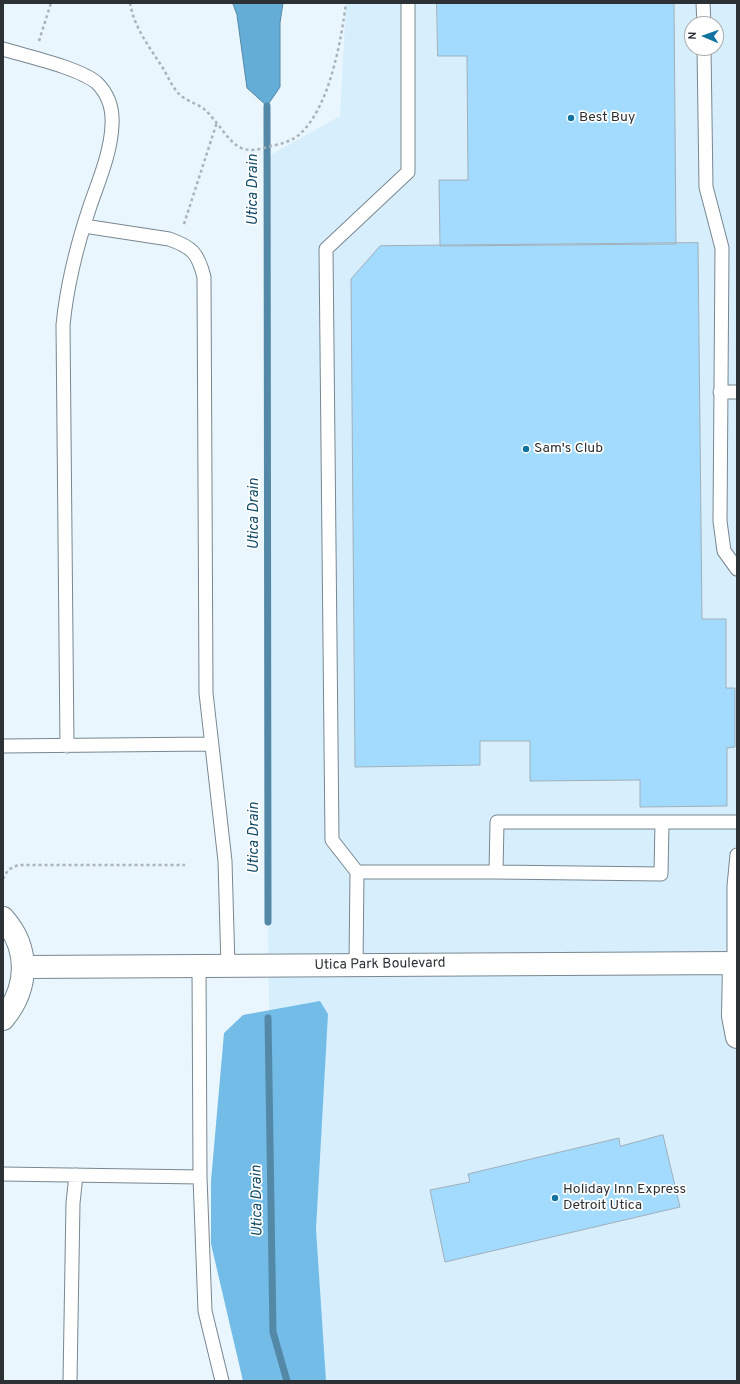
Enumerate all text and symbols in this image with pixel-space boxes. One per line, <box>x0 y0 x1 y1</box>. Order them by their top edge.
north arrow <box>684 16 724 56</box>
text: N <box>686 31 700 40</box>
place label: Best Buy <box>579 110 635 126</box>
marker: Best Buy <box>566 113 576 123</box>
water label: Utica Drain <box>245 154 263 226</box>
place label: Sam's Club <box>534 441 603 457</box>
marker: Sam's Club <box>521 444 531 454</box>
water label: Utica Drain <box>246 478 264 550</box>
water label: Utica Drain <box>246 802 264 874</box>
street label: Utica Park Boulevard <box>314 955 446 975</box>
water label: Utica Drain <box>248 1165 268 1237</box>
place label: Holiday Inn Express Detroit Utica <box>563 1182 686 1214</box>
marker: Holiday Inn Express Detroit Utica <box>550 1193 560 1203</box>

